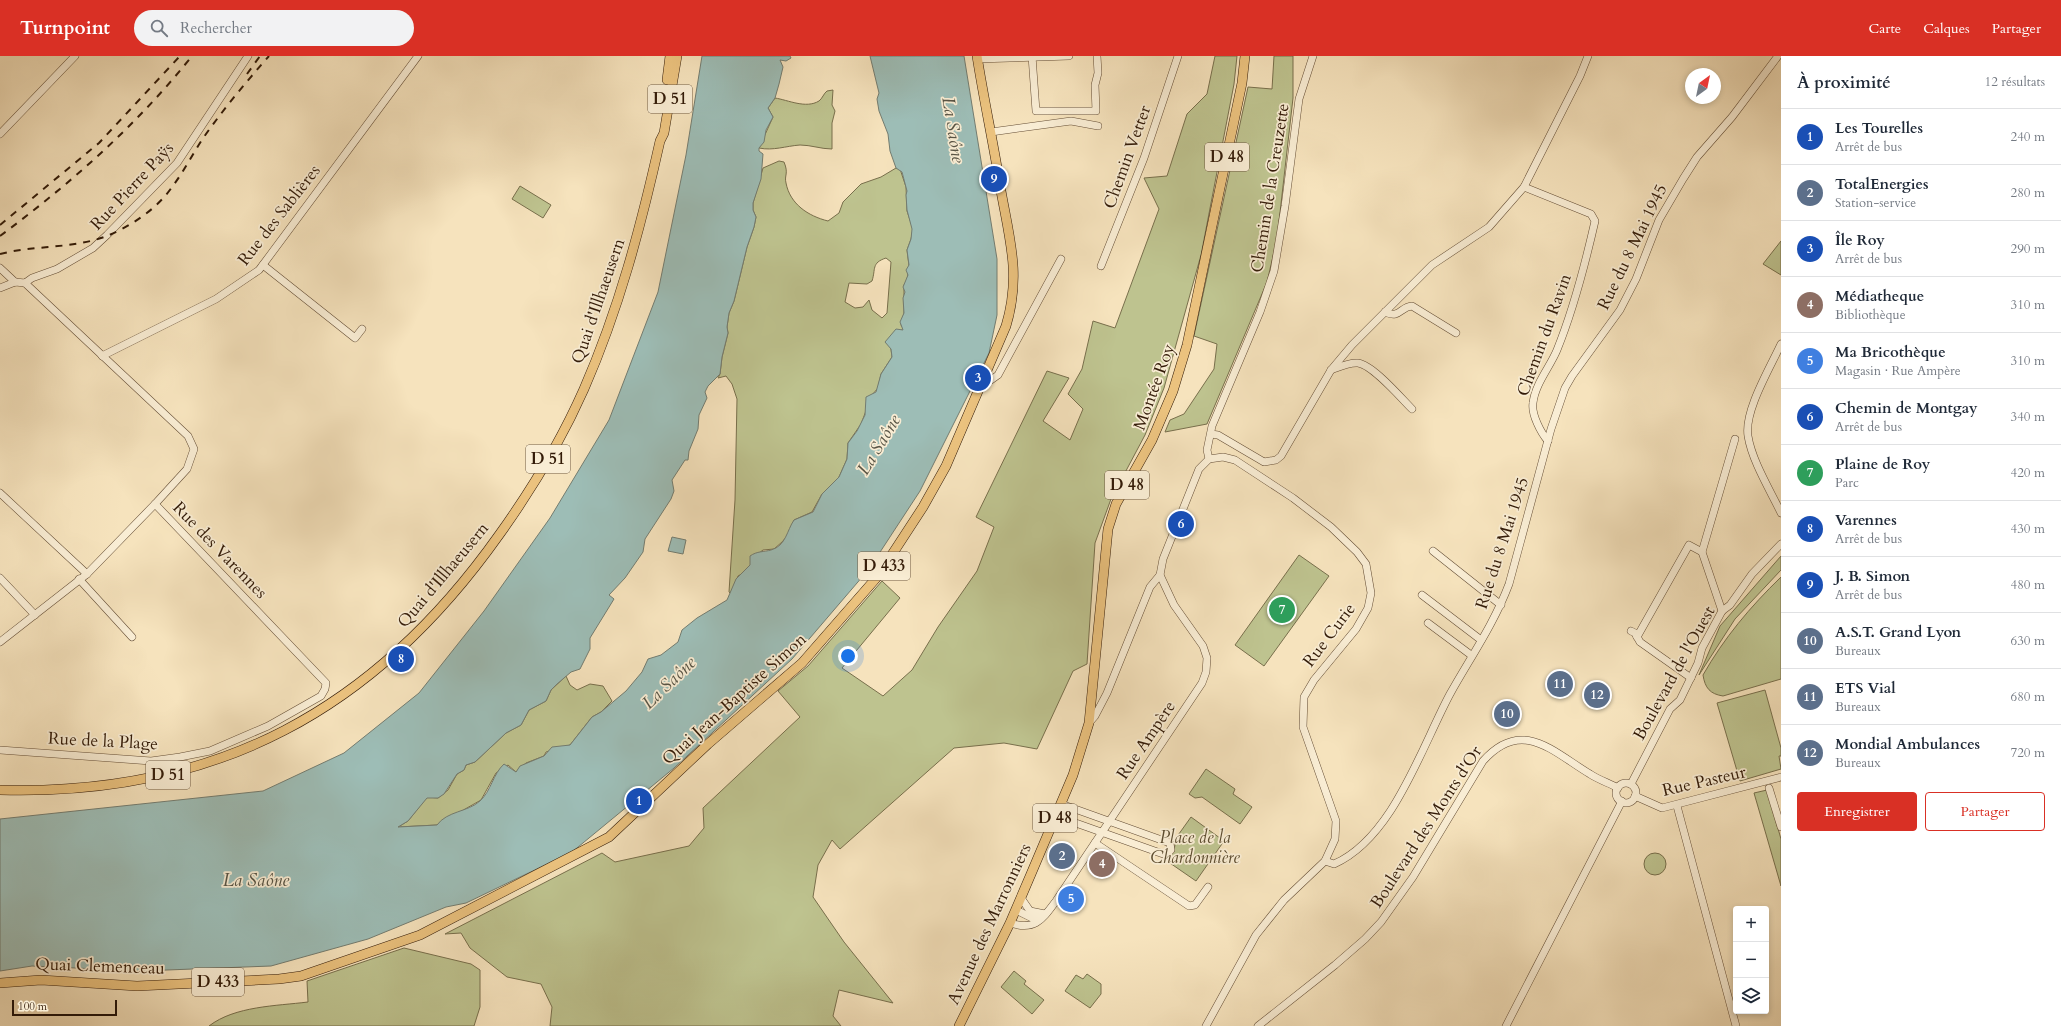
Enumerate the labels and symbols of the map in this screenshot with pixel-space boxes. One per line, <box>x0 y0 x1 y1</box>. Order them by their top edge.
north arrow <box>1685 68 1721 104</box>
road number: D 51 <box>648 85 692 113</box>
water label: La Saône <box>935 95 971 166</box>
street label: Chemin Vetter <box>1098 101 1157 212</box>
street label: Chemin de la Creuzette <box>1245 102 1295 274</box>
street label: Rue Pierre Paÿs <box>85 137 179 235</box>
road number: D 48 <box>1205 143 1249 171</box>
street label: Rue des Sablières <box>232 160 326 270</box>
pin: 9 <box>981 164 1007 194</box>
street label: Rue du 8 Mai 1945 <box>1592 180 1672 314</box>
street label: Quai d'Illhaeusern <box>566 235 630 367</box>
street label: Chemin du Ravin <box>1511 270 1577 399</box>
street label: Montée Roy <box>1128 341 1180 433</box>
pin: 3 <box>965 363 991 393</box>
water label: La Saône <box>851 409 907 480</box>
road number: D 51 <box>526 445 570 473</box>
road number: D 48 <box>1105 471 1149 499</box>
street label: Rue du 8 Mai 1945 <box>1470 474 1534 612</box>
street label: Rue des Varennes <box>168 496 273 604</box>
pin: 6 <box>1168 509 1194 539</box>
street label: Quai d'Illhaeusern <box>392 517 494 633</box>
road number: D 433 <box>858 552 910 580</box>
pin: 7 <box>1269 595 1295 625</box>
street label: Rue Curie <box>1297 598 1361 672</box>
street label: Boulevard de l'Ouest <box>1628 601 1721 744</box>
street label: Quai Jean-Baptiste Simon <box>657 628 811 770</box>
pin: 8 <box>388 644 414 674</box>
your location <box>838 646 858 666</box>
water label: La Saône <box>636 650 702 715</box>
pin: 11 <box>1547 669 1573 699</box>
pin: 12 <box>1584 680 1610 710</box>
street label: Rue Ampère <box>1111 696 1181 784</box>
pin: 10 <box>1494 699 1520 729</box>
street label: Rue de la Plage <box>48 727 158 755</box>
street label: Boulevard des Monts d'Or <box>1365 741 1488 913</box>
street label: Rue Pasteur <box>1660 760 1749 802</box>
road number: D 51 <box>146 761 190 789</box>
pin: 1 <box>626 786 652 816</box>
road number: D 48 <box>1033 804 1077 832</box>
park label: Place de la Chardonnière <box>1150 826 1240 869</box>
street label: Avenue des Marronniers <box>942 839 1037 1008</box>
pin: 2 <box>1049 841 1075 871</box>
pin: 4 <box>1089 849 1115 879</box>
water label: La Saône <box>223 868 290 893</box>
pin: 5 <box>1058 884 1084 914</box>
street label: Quai Clemenceau <box>35 952 165 980</box>
road number: D 433 <box>192 968 244 996</box>
scale bar <box>12 998 117 1017</box>

